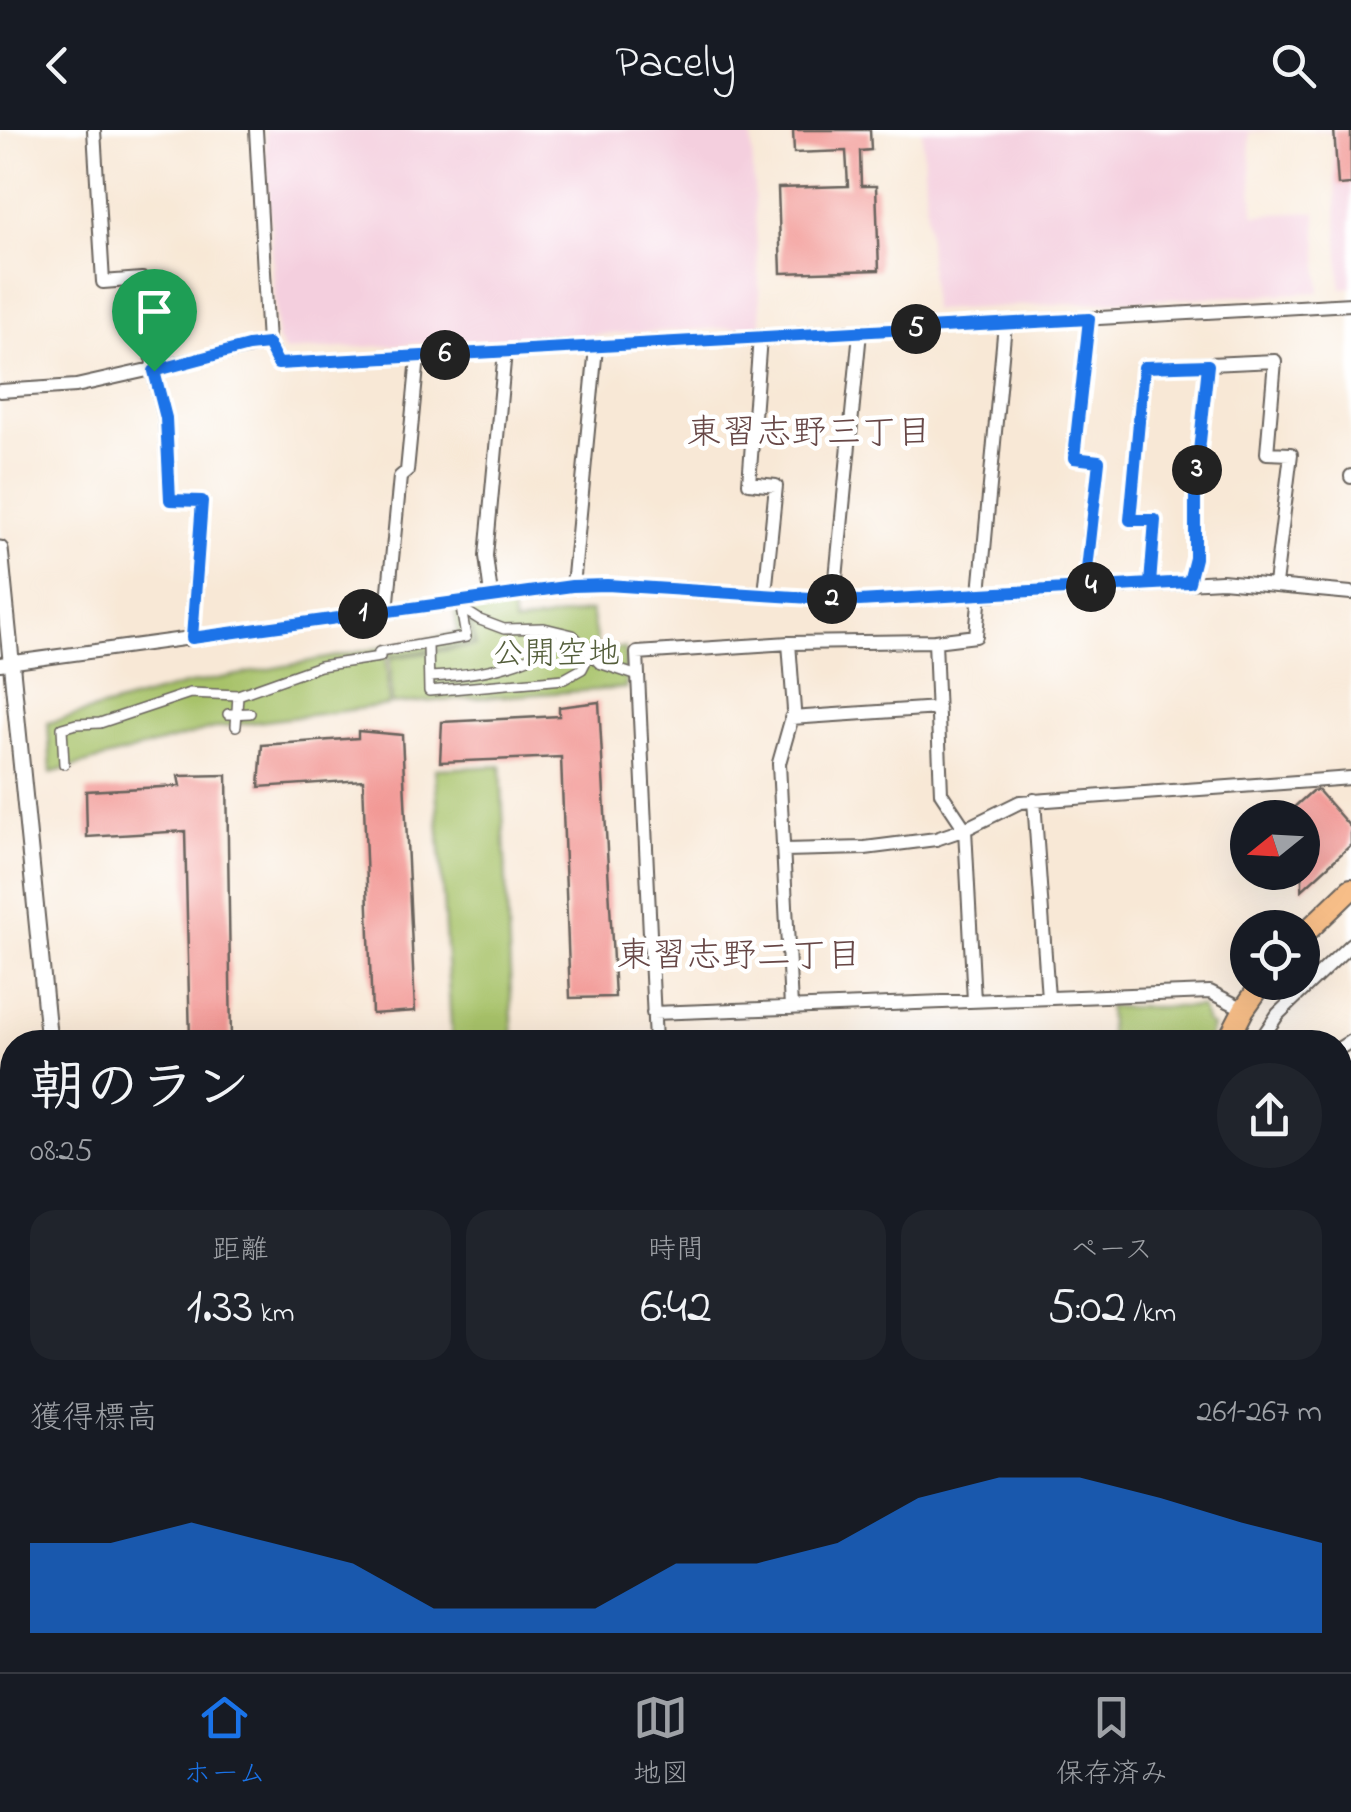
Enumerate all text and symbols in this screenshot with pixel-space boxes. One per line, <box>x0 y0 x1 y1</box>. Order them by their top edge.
text: Pacely <box>615 32 736 98</box>
icon: back <box>30 38 85 93</box>
icon: search <box>1266 38 1321 93</box>
pin <box>112 269 197 372</box>
icon: arrive <box>127 284 182 339</box>
pin: 5 <box>891 304 941 354</box>
text: 5 <box>908 308 924 349</box>
pin: 6 <box>420 330 470 380</box>
text: 6 <box>439 334 451 375</box>
district label: 東習志野三丁目 <box>686 409 932 460</box>
pin: 3 <box>1172 445 1222 495</box>
text: 3 <box>1191 449 1203 490</box>
pin: 4 <box>1066 562 1116 612</box>
text: 4 <box>1085 566 1097 607</box>
pin: 2 <box>807 574 857 624</box>
text: 2 <box>825 578 839 619</box>
pin: 1 <box>338 589 388 639</box>
text: 1 <box>359 593 367 634</box>
park label: 公開空地 <box>492 632 620 679</box>
north arrow <box>1230 800 1320 890</box>
map controls <box>1230 800 1320 1000</box>
button: locate <box>1230 910 1320 1000</box>
district label: 東習志野二丁目 <box>616 932 862 983</box>
text: 朝のラン <box>30 1051 250 1131</box>
button: share <box>1217 1063 1322 1168</box>
text: 08:25 <box>30 1129 93 1176</box>
text: 距離 <box>212 1231 268 1272</box>
text: 時間 <box>648 1231 704 1272</box>
text: ペース <box>1070 1231 1153 1272</box>
text: 1.33 <box>186 1272 254 1345</box>
text: 6:42 <box>640 1272 712 1345</box>
text: 5:02 <box>1047 1272 1126 1345</box>
text: km <box>254 1294 295 1335</box>
text: /km <box>1126 1294 1176 1335</box>
text: 261–267 m <box>1197 1390 1322 1437</box>
text: 獲得標高 <box>30 1396 158 1443</box>
tab: ホーム <box>183 1690 266 1796</box>
tab: 地図 <box>633 1690 689 1796</box>
tab: 保存済み <box>1056 1690 1168 1796</box>

